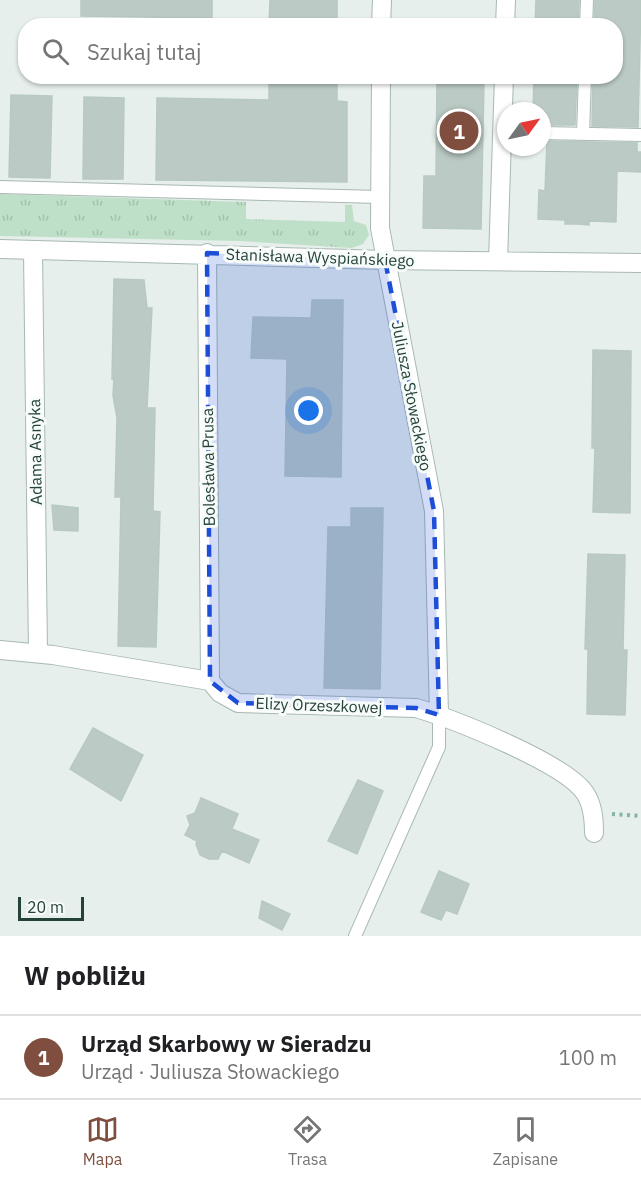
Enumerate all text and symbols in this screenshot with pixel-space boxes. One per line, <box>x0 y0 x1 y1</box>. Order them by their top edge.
search box <box>18 18 623 84</box>
icon: search <box>39 35 72 68</box>
text: Szukaj tutaj <box>87 37 202 66</box>
north arrow <box>497 102 551 156</box>
pin: 1 <box>440 108 478 154</box>
street label: Stanisława Wyspiańskiego <box>225 244 415 270</box>
street label: Juliusza Słowackiego <box>388 320 436 473</box>
your location <box>294 396 323 425</box>
street label: Adama Asnyka <box>24 398 46 505</box>
street label: Bolesława Prusa <box>197 407 219 526</box>
street label: Elizy Orzeszkowej <box>255 693 383 717</box>
scale bar <box>18 894 84 922</box>
text: 20 m <box>27 897 64 917</box>
text: W pobliżu <box>24 958 146 992</box>
text: Urząd Skarbowy w Sieradzu <box>81 1029 372 1058</box>
text: 1 <box>38 1044 50 1071</box>
text: 100 m <box>559 1044 617 1071</box>
text: Urząd · Juliusza Słowackiego <box>81 1058 339 1085</box>
tab: Mapa <box>83 1113 122 1169</box>
tab: Trasa <box>288 1113 327 1169</box>
tab: Zapisane <box>493 1113 558 1169</box>

